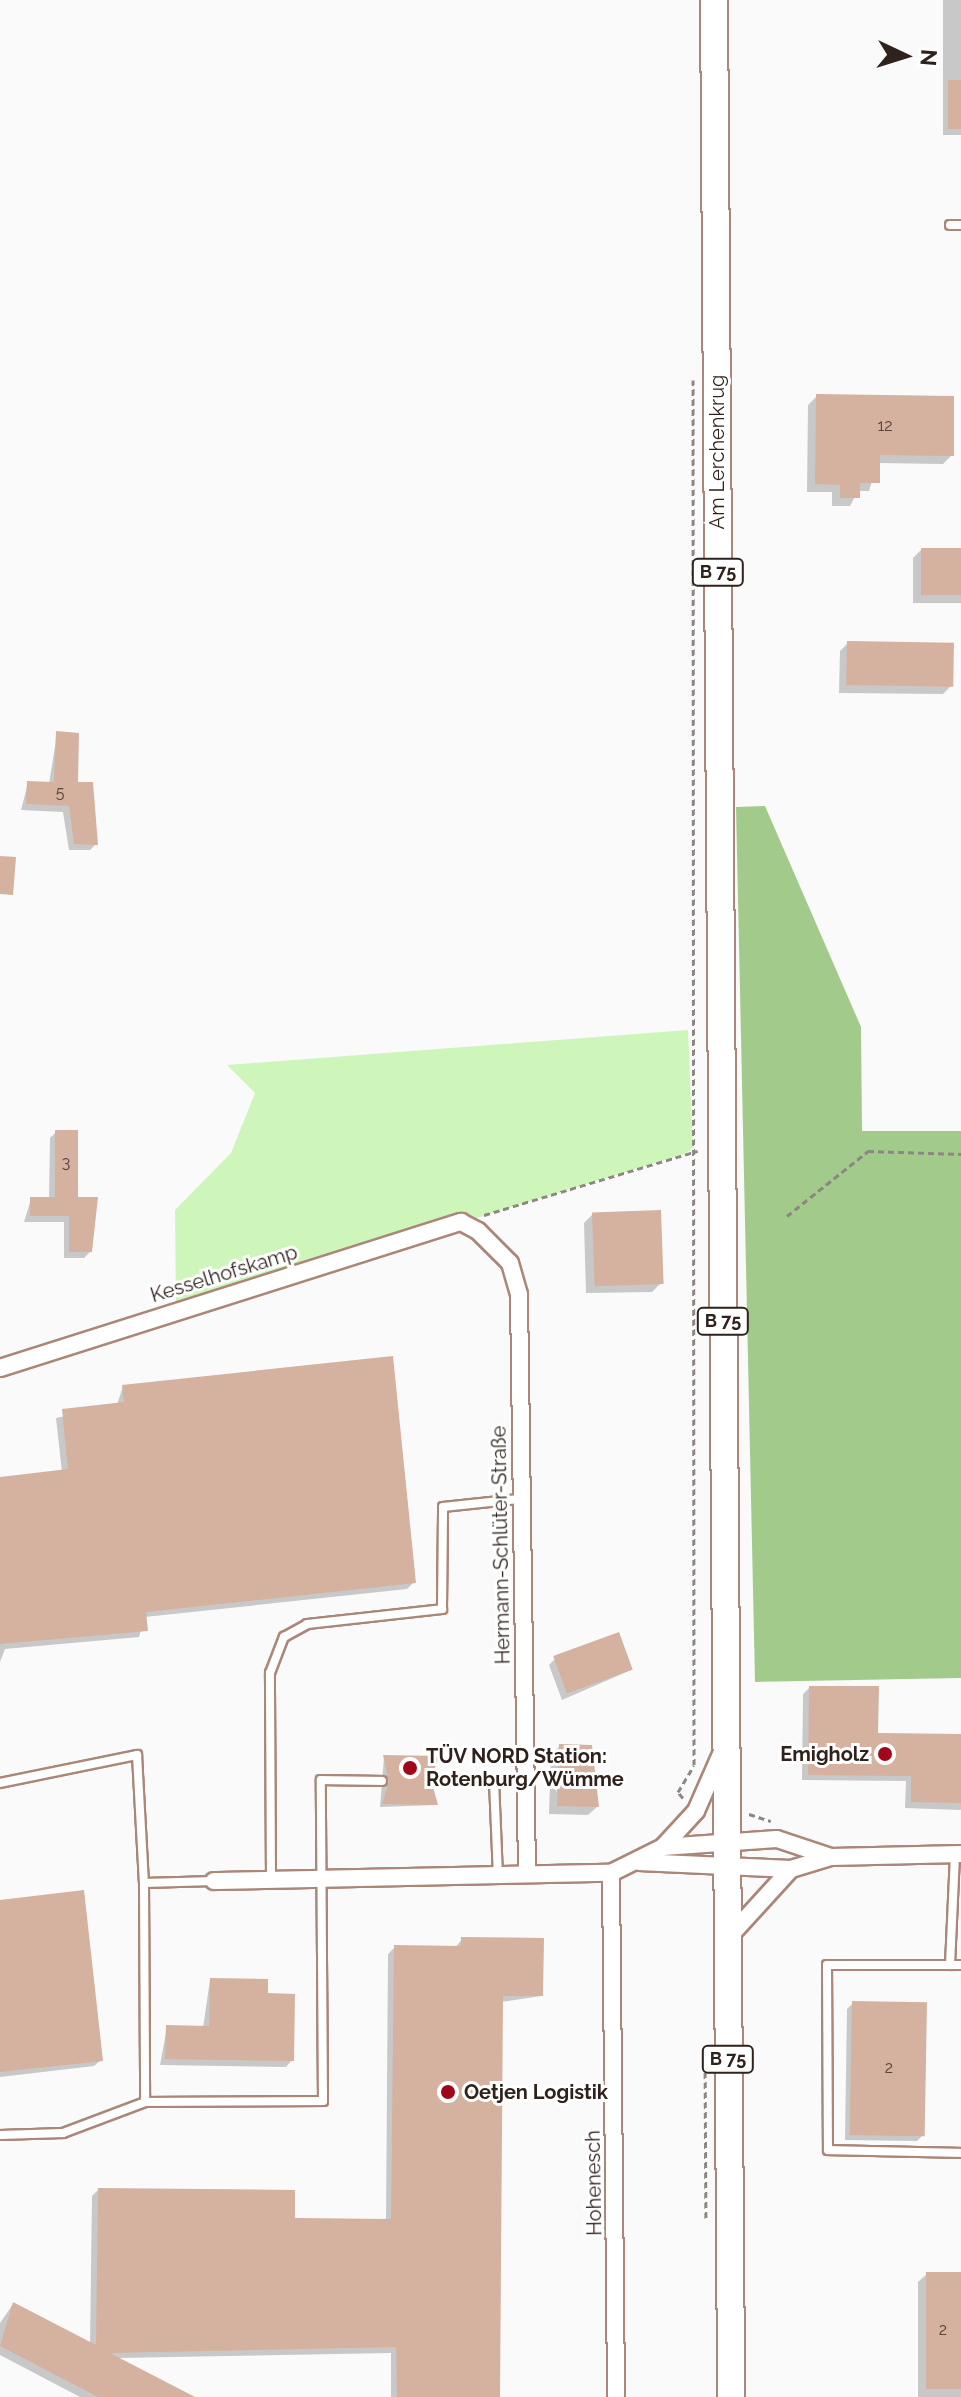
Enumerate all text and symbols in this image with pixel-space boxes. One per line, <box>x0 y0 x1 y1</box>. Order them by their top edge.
north arrow <box>865 16 945 96</box>
text: N <box>915 48 942 67</box>
street label: Am Lerchenkrug <box>705 375 729 529</box>
house number: 12 <box>877 416 893 436</box>
road number: B 75 <box>690 558 746 586</box>
house number: 5 <box>56 783 64 803</box>
house number: 3 <box>62 1153 70 1173</box>
street label: Kesselhofskamp <box>148 1240 300 1308</box>
road number: B 75 <box>695 1307 751 1335</box>
street label: Hermann-Schlüter-Straße <box>487 1425 515 1665</box>
place label: Emigholz <box>780 1742 869 1766</box>
place label: TÜV NORD Station: Rotenburg/Wümme <box>426 1744 624 1791</box>
marker: Emigholz <box>876 1745 894 1763</box>
marker: TÜV NORD Station: Rotenburg/Wümme <box>401 1759 419 1777</box>
road number: B 75 <box>700 2045 756 2073</box>
house number: 2 <box>885 2058 893 2078</box>
place label: Oetjen Logistik <box>464 2080 608 2104</box>
marker: Oetjen Logistik <box>439 2083 457 2101</box>
street label: Hohenesch <box>581 2130 607 2236</box>
house number: 2 <box>939 2320 947 2340</box>

